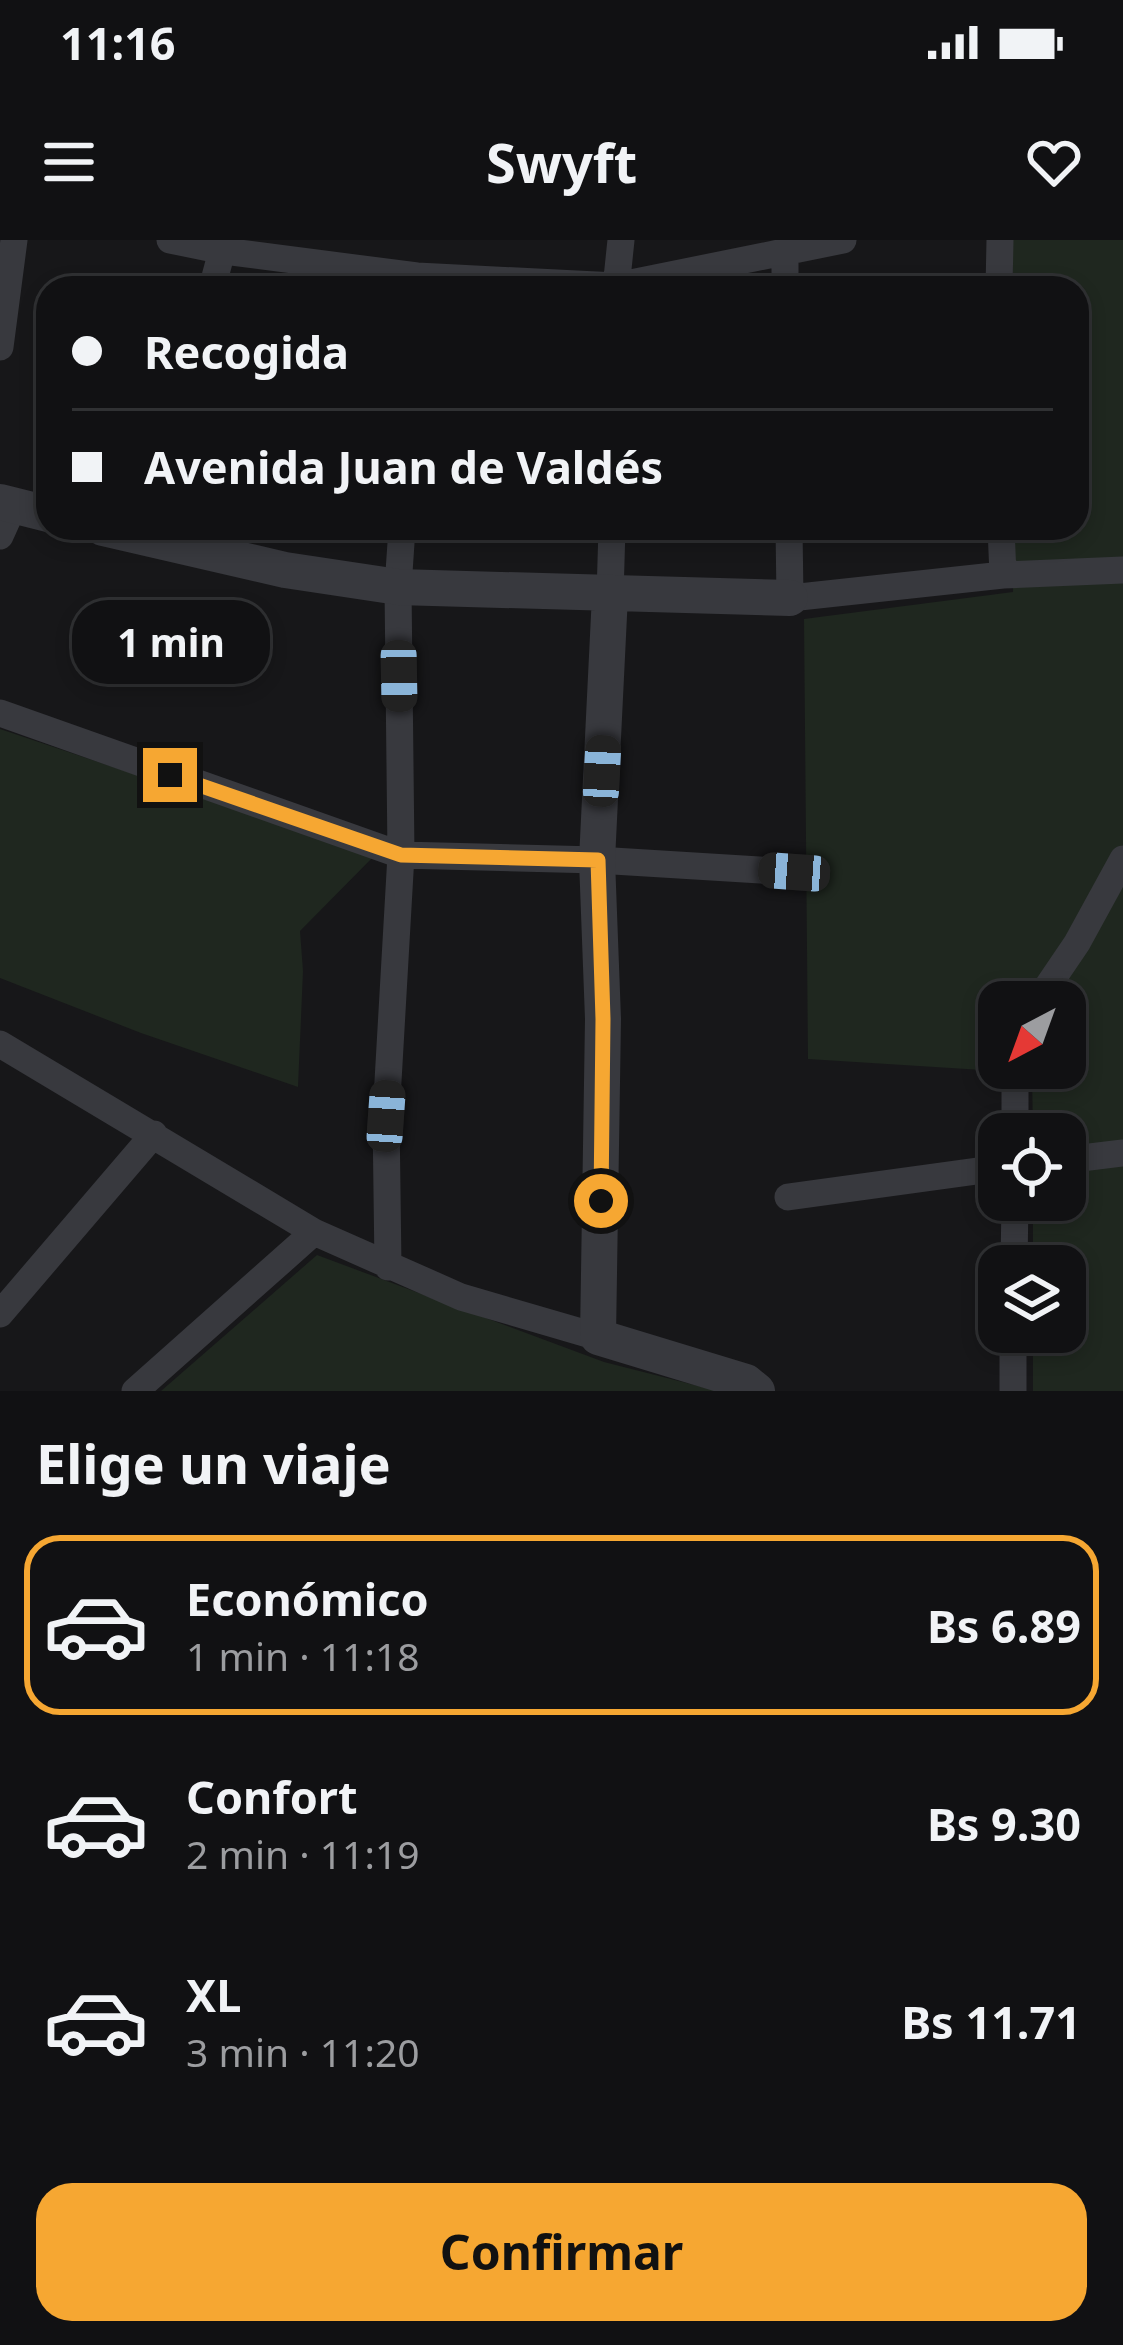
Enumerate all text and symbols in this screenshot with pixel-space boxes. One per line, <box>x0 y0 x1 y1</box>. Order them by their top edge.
text: 11:16 <box>60 12 176 73</box>
text: Swyft <box>486 125 637 199</box>
icon: menu <box>36 129 102 195</box>
icon: heart <box>1021 129 1087 195</box>
text: Recogida <box>144 321 349 382</box>
text: Avenida Juan de Valdés <box>144 436 663 497</box>
callout: 1 min <box>71 601 269 685</box>
text: 1 min <box>117 615 225 668</box>
car <box>380 640 418 712</box>
car <box>582 734 622 808</box>
route end <box>143 748 197 802</box>
car <box>757 852 831 892</box>
north arrow <box>978 981 1086 1089</box>
map controls <box>978 981 1086 1353</box>
car <box>366 1079 406 1153</box>
button: locate <box>978 1113 1086 1221</box>
route start <box>574 1174 628 1228</box>
button: layers <box>978 1245 1086 1353</box>
text: Elige un viaje <box>36 1426 391 1500</box>
text: Económico <box>186 1568 429 1629</box>
icon: car <box>42 1571 150 1679</box>
text: Bs 6.89 <box>927 1595 1081 1656</box>
text: 1 min · 11:18 <box>186 1629 420 1682</box>
text: Confort <box>186 1766 357 1827</box>
icon: car <box>42 1769 150 1877</box>
text: Bs 9.30 <box>927 1793 1081 1854</box>
text: 2 min · 11:19 <box>186 1827 420 1880</box>
text: XL <box>186 1964 241 2025</box>
icon: car <box>42 1967 150 2075</box>
text: Bs 11.71 <box>901 1991 1081 2052</box>
text: 3 min · 11:20 <box>186 2025 420 2078</box>
button: Confirmar <box>36 2183 1087 2321</box>

